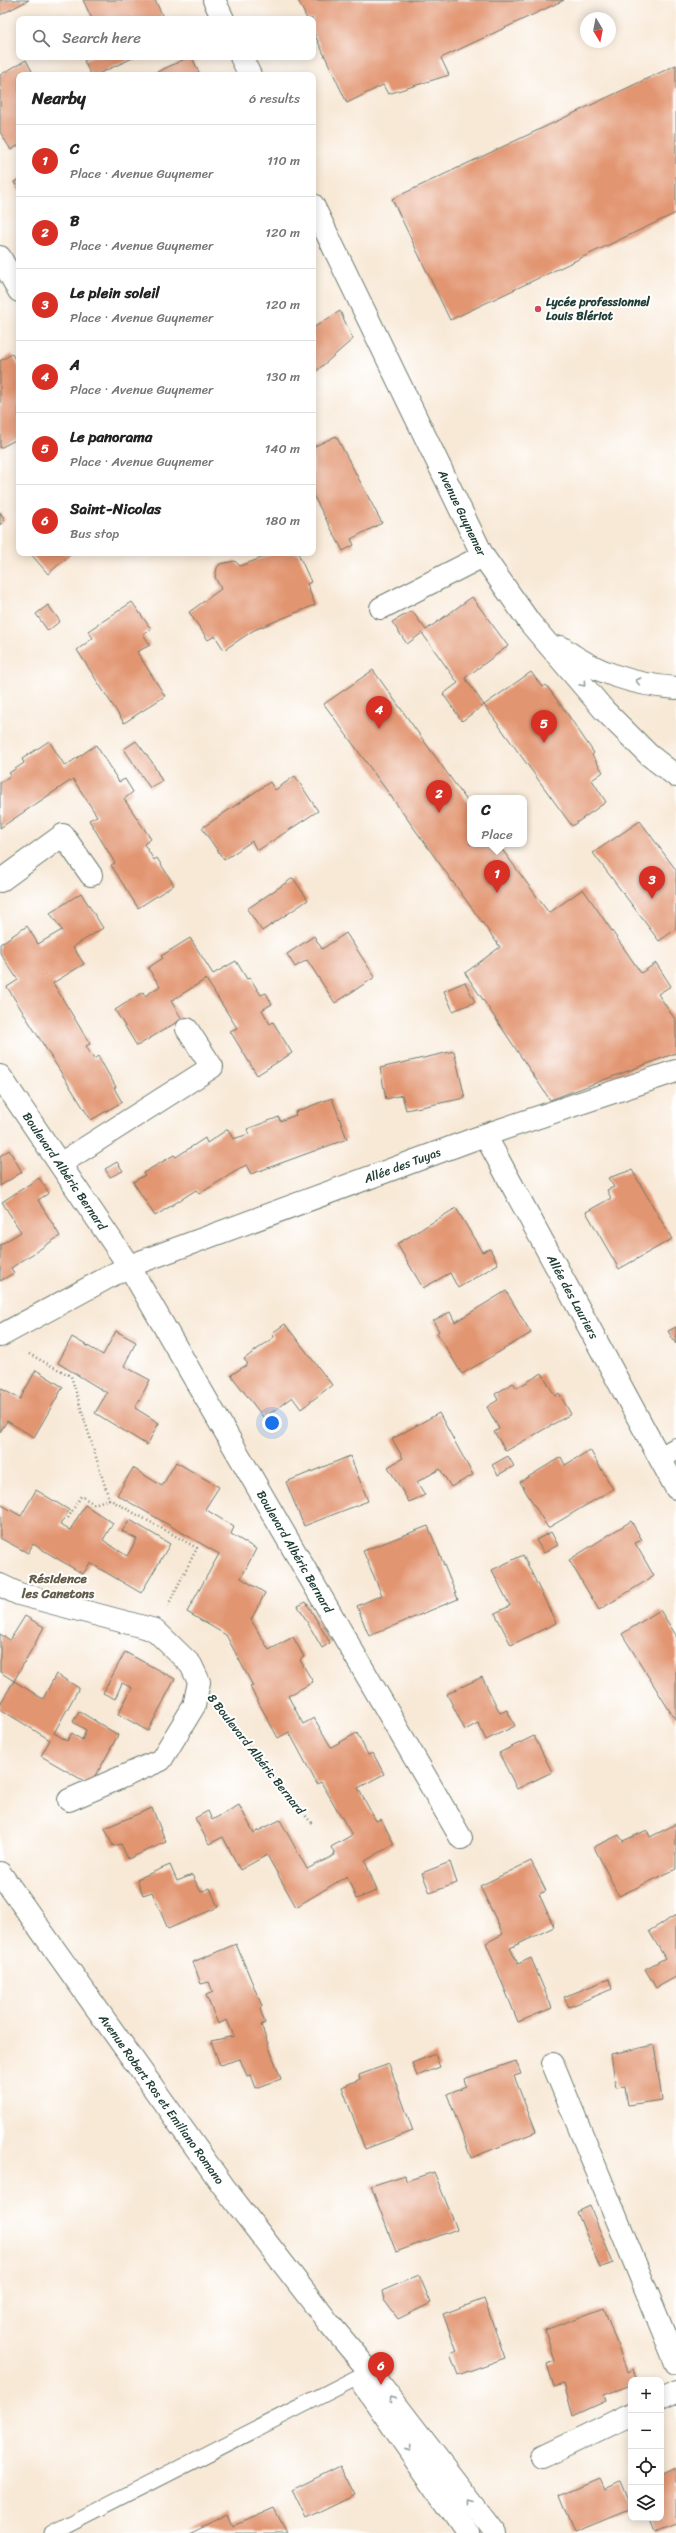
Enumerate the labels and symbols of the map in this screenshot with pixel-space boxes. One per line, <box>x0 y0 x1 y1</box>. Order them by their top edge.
north arrow <box>580 12 616 48</box>
place label: Lycée professionnel Louis Blériot <box>546 291 650 327</box>
marker: Lycée professionnel Louis Blériot <box>533 304 543 314</box>
street label: Avenue Guynemer <box>431 465 493 561</box>
one-way arrow <box>635 678 641 686</box>
one-way arrow <box>578 680 585 687</box>
pin: 4 <box>366 696 392 729</box>
pin: 5 <box>531 710 557 743</box>
pin: 2 <box>426 780 452 813</box>
pin: 1 <box>484 860 510 893</box>
pin: 3 <box>639 866 665 899</box>
street label: Boulevard Albéric Bernard <box>16 1107 113 1235</box>
street label: Allée des Tuyas <box>360 1141 444 1190</box>
street label: Allée des Lauriers <box>540 1249 605 1344</box>
your location <box>262 1413 282 1433</box>
street label: Boulevard Albéric Bernard <box>250 1486 340 1618</box>
district label: Résidence les Canetons <box>21 1567 95 1605</box>
street label: 8 Boulevard Albéric Bernard <box>201 1688 311 1820</box>
street label: Avenue Robert Ros et Emiliano Romano <box>92 2008 230 2189</box>
pin: 6 <box>368 2352 394 2385</box>
one-way arrow <box>390 2396 397 2403</box>
one-way arrow <box>404 2445 411 2452</box>
one-way arrow <box>468 2499 476 2506</box>

